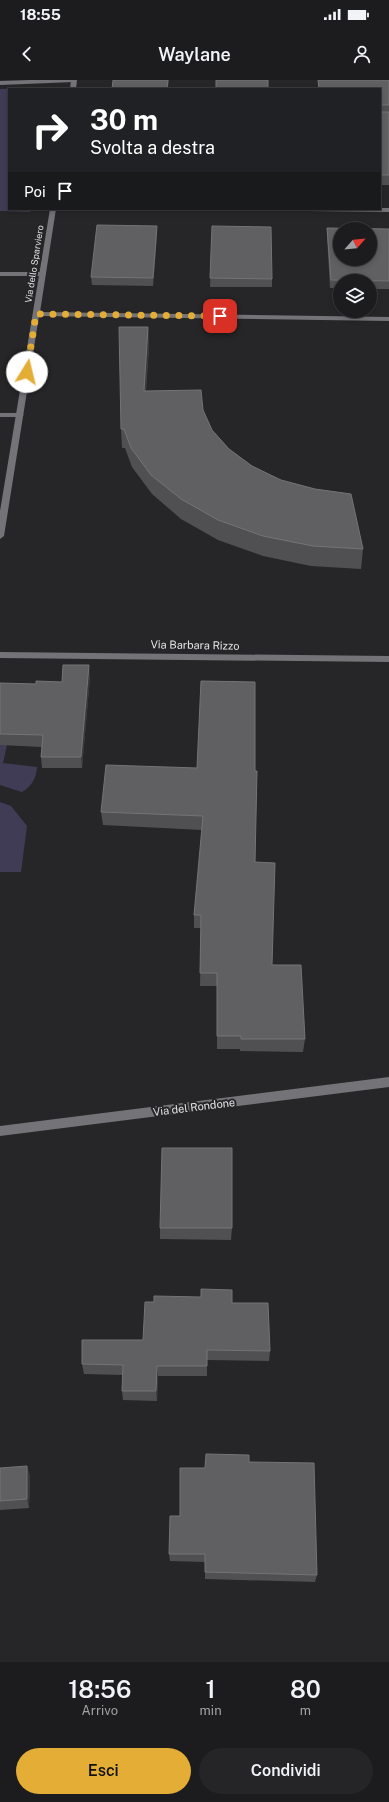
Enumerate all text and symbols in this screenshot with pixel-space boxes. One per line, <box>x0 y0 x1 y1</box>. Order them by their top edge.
text: 18:55 <box>20 6 61 23</box>
icon: back <box>16 43 38 65</box>
icon: person <box>351 43 373 65</box>
text: Waylane <box>158 44 231 65</box>
text: 30 m <box>90 103 158 136</box>
icon: right <box>24 104 76 156</box>
text: Svolta a destra <box>90 137 215 158</box>
icon: arrive <box>54 180 76 202</box>
text: Poi <box>24 183 46 200</box>
north arrow <box>333 222 377 266</box>
map controls <box>333 222 377 318</box>
street label: Via dello Sparviero <box>22 224 46 304</box>
button: layers <box>333 274 377 318</box>
pin <box>203 299 237 333</box>
icon: arrive <box>209 305 231 327</box>
position arrow <box>6 351 48 393</box>
street label: Via Barbara Rizzo <box>150 638 240 652</box>
street label: Via del Rondone <box>152 1096 236 1118</box>
text: 18:56 <box>68 1675 131 1703</box>
text: 1 <box>206 1675 216 1703</box>
text: 80 <box>290 1675 321 1703</box>
text: Arrivo <box>82 1703 118 1718</box>
text: min <box>200 1703 222 1718</box>
text: m <box>300 1703 311 1718</box>
button: Esci <box>16 1748 191 1794</box>
button: Condividi <box>199 1748 373 1794</box>

